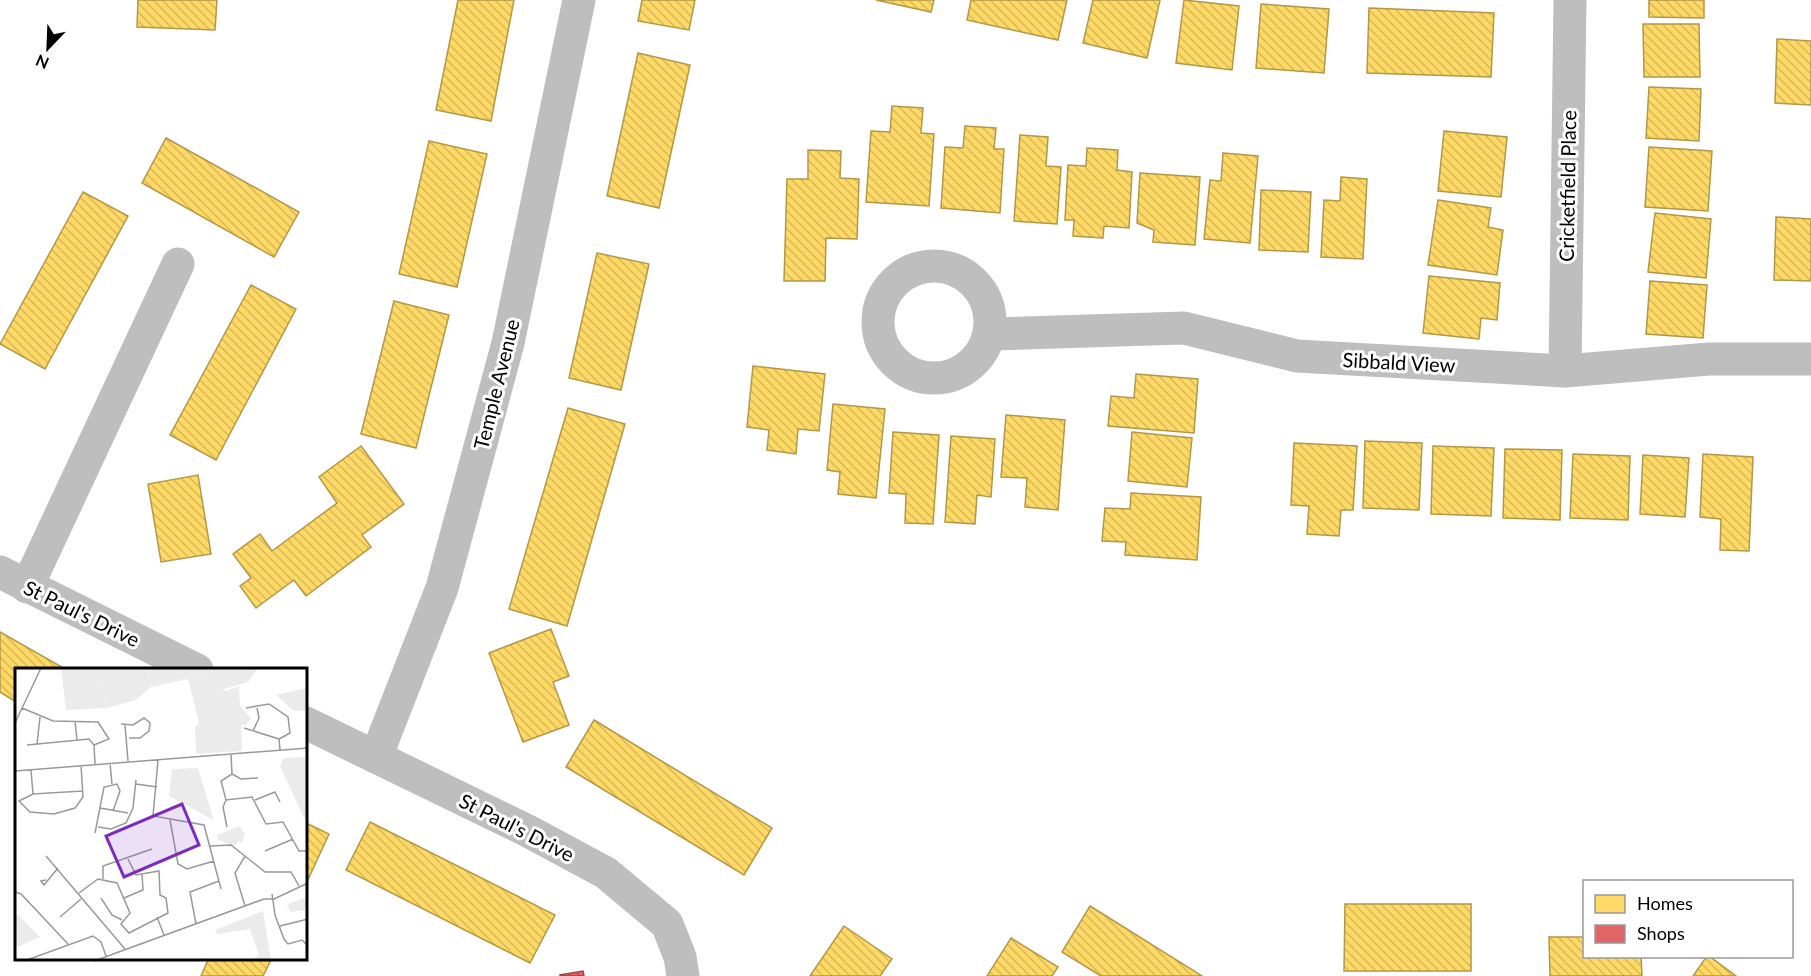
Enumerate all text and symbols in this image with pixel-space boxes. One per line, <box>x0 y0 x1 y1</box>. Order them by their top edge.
north arrow <box>18 18 78 78</box>
text: N <box>33 51 51 73</box>
street label: Cricketfield Place <box>1554 110 1580 262</box>
street label: Temple Avenue <box>468 316 524 452</box>
street label: Sibbald View <box>1342 347 1456 377</box>
street label: St Paul's Drive <box>20 575 144 651</box>
inset map <box>15 668 308 961</box>
street label: St Paul's Drive <box>456 788 578 866</box>
legend <box>1583 880 1793 958</box>
text: Homes <box>1637 892 1693 914</box>
text: Shops <box>1637 922 1685 944</box>

